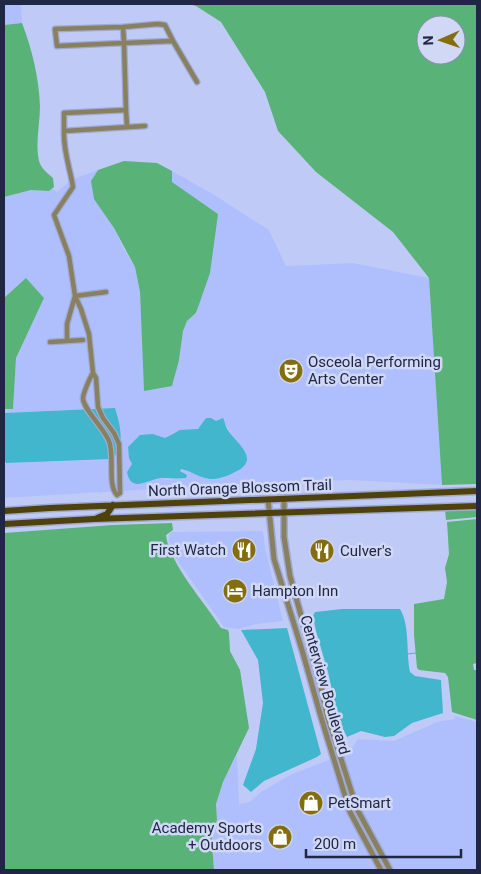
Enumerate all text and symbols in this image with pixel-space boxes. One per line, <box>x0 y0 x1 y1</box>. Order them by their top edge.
north arrow <box>416 15 466 65</box>
text: N <box>420 35 436 46</box>
place label: Osceola Performing Arts Center <box>308 353 441 388</box>
theatre icon: Osceola Performing Arts Center <box>278 358 304 384</box>
street label: North Orange Blossom Trail <box>148 476 332 500</box>
restaurant icon: First Watch <box>231 537 257 563</box>
restaurant icon: Culver's <box>309 538 335 564</box>
place label: First Watch <box>150 541 226 559</box>
place label: Culver's <box>340 542 392 560</box>
hotel icon: Hampton Inn <box>222 578 248 604</box>
place label: Hampton Inn <box>252 582 338 600</box>
street label: Centerview Boulevard <box>296 613 354 757</box>
shop icon: PetSmart <box>298 790 324 816</box>
place label: PetSmart <box>328 794 391 812</box>
place label: Academy Sports + Outdoors <box>152 819 262 854</box>
shop icon: Academy Sports + Outdoors <box>267 824 293 850</box>
scale bar <box>306 826 461 858</box>
text: 200 m <box>314 835 356 853</box>

